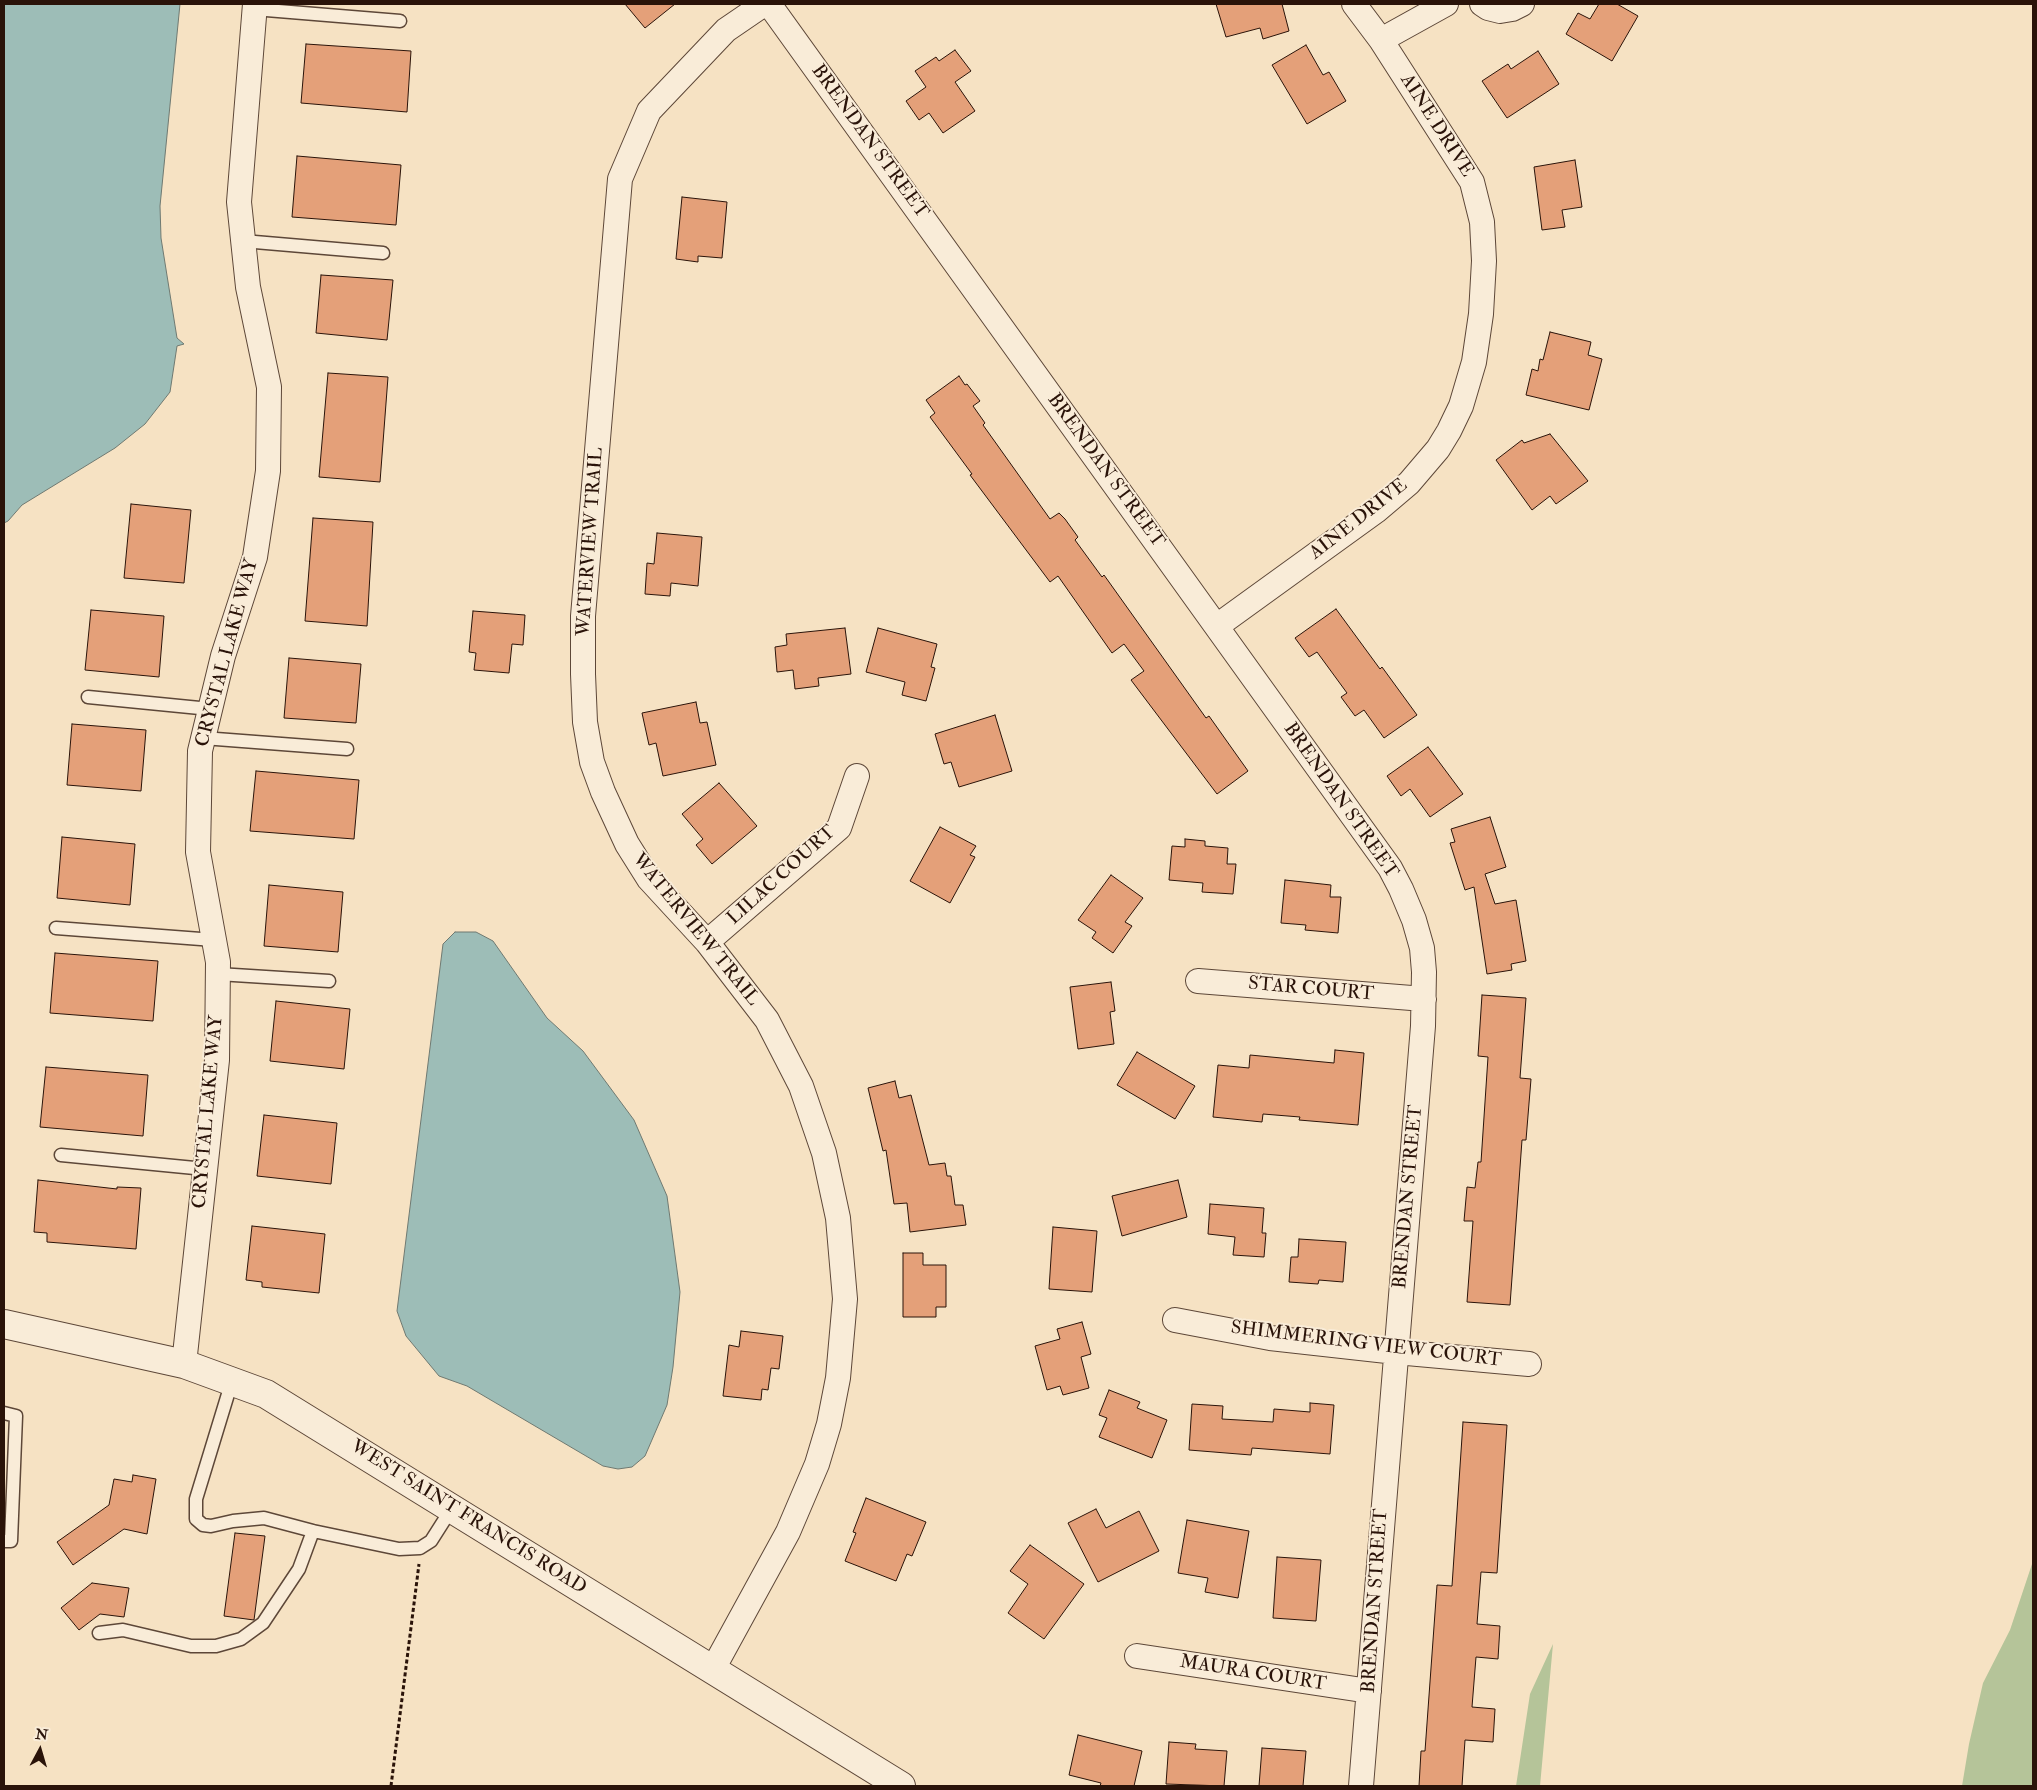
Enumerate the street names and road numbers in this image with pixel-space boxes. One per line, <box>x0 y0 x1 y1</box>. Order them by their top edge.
street label: BRENDAN STREET <box>806 61 932 223</box>
street label: AINE DRIVE <box>1394 70 1478 182</box>
street label: BRENDAN STREET <box>1042 390 1168 552</box>
street label: WATERVIEW TRAIL <box>573 447 609 637</box>
street label: AINE DRIVE <box>1305 475 1413 565</box>
street label: CRYSTAL LAKE WAY <box>192 556 264 750</box>
street label: BRENDAN STREET <box>1278 719 1402 883</box>
street label: LILAC COURT <box>723 821 841 931</box>
street label: WATERVIEW TRAIL <box>627 849 763 1011</box>
street label: STAR COURT <box>1247 973 1375 1007</box>
street label: CRYSTAL LAKE WAY <box>189 1014 229 1210</box>
street label: BRENDAN STREET <box>1390 1104 1428 1290</box>
street label: SHIMMERING VIEW COURT <box>1229 1317 1503 1373</box>
street label: WEST SAINT FRANCIS ROAD <box>346 1436 590 1600</box>
street label: BRENDAN STREET <box>1358 1508 1394 1694</box>
street label: MAURA COURT <box>1178 1651 1328 1697</box>

